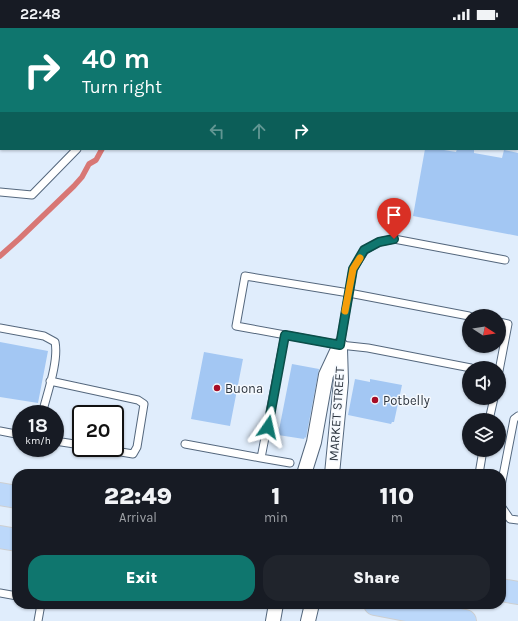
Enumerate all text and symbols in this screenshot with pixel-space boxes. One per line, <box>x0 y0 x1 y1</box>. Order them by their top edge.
text: 22:48 <box>20 5 61 23</box>
text: 40 m <box>82 42 150 75</box>
icon: right <box>16 44 68 96</box>
text: Turn right <box>82 76 162 98</box>
icon: left <box>206 120 228 142</box>
icon: ahead <box>248 120 270 142</box>
icon: right <box>290 120 312 142</box>
pin <box>377 198 411 239</box>
icon: arrive <box>383 204 405 226</box>
north arrow <box>462 309 506 353</box>
map controls <box>462 309 506 457</box>
button: sound <box>462 361 506 405</box>
street label: MARKET STREET <box>326 366 347 462</box>
place label: Buona <box>225 381 263 396</box>
marker: Buona <box>212 383 222 393</box>
place label: Potbelly <box>383 393 430 408</box>
marker: Potbelly <box>370 395 380 405</box>
speed limit sign: 20 <box>72 405 124 457</box>
position arrow <box>247 406 289 448</box>
button: layers <box>462 413 506 457</box>
text: 18 <box>28 414 48 437</box>
text: km/h <box>25 435 51 447</box>
text: 22:49 <box>104 482 172 510</box>
text: 1 <box>271 482 280 510</box>
text: 110 <box>380 482 414 510</box>
text: Arrival <box>119 510 157 525</box>
text: min <box>264 510 288 525</box>
text: m <box>391 510 403 525</box>
button: Exit <box>28 555 255 601</box>
button: Share <box>263 555 490 601</box>

